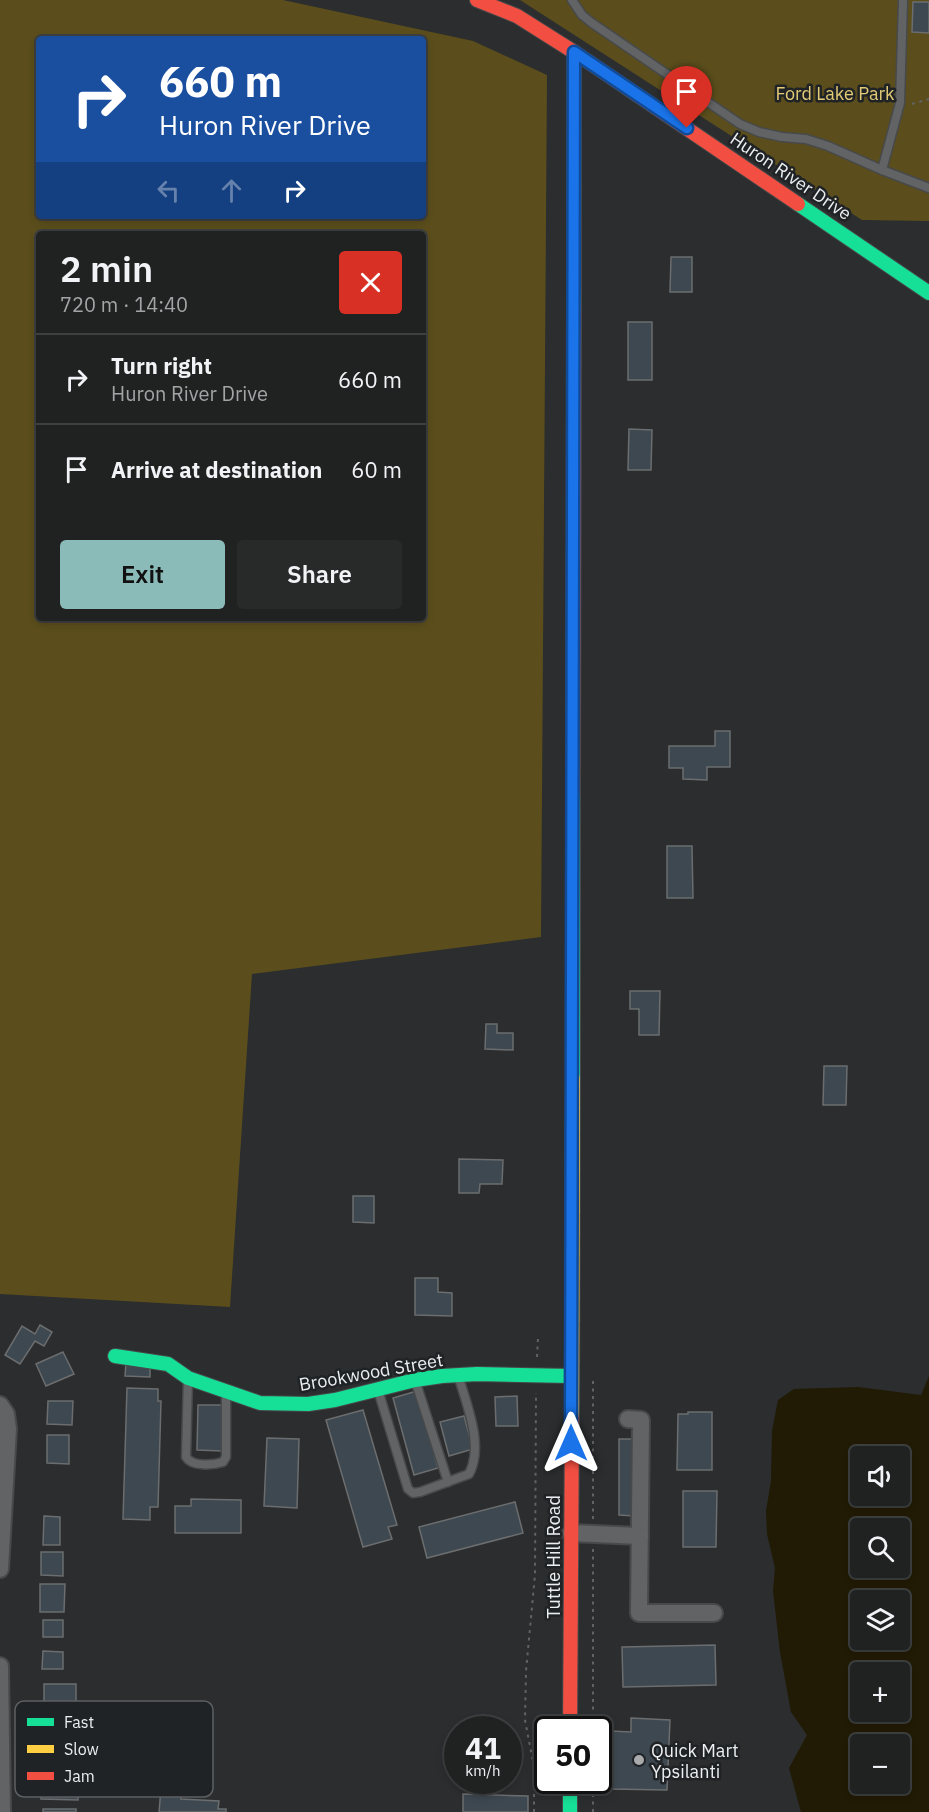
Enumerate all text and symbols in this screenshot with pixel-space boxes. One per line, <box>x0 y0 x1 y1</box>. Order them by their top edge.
text: 660 m <box>159 54 282 109</box>
icon: right <box>60 60 138 138</box>
pin <box>661 66 712 128</box>
icon: arrive <box>670 75 703 108</box>
park label: Ford Lake Park <box>775 82 895 105</box>
text: Huron River Drive <box>159 107 371 142</box>
street label: Huron River Drive <box>726 127 856 225</box>
icon: left <box>152 174 185 207</box>
icon: ahead <box>215 174 248 207</box>
icon: right <box>278 174 311 207</box>
text: 2 min <box>60 245 153 292</box>
button: close <box>339 251 402 314</box>
text: 720 m · 14:40 <box>60 291 188 318</box>
text: Turn right <box>111 351 212 380</box>
icon: right <box>60 363 93 396</box>
text: 660 m <box>338 365 402 394</box>
text: Huron River Drive <box>111 380 268 407</box>
icon: arrive <box>60 453 93 486</box>
text: Arrive at destination <box>111 455 322 484</box>
text: 60 m <box>351 455 402 484</box>
button: Exit <box>60 540 225 609</box>
button: Share <box>237 540 402 609</box>
street label: Brookwood Street <box>297 1348 445 1396</box>
position arrow <box>539 1411 603 1475</box>
map controls <box>850 1446 910 1794</box>
button: sound <box>850 1446 910 1506</box>
street label: Tuttle Hill Road <box>542 1495 565 1619</box>
button: search <box>850 1518 910 1578</box>
button: layers <box>850 1590 910 1650</box>
button: + <box>850 1662 910 1722</box>
legend <box>15 1701 213 1797</box>
text: Fast <box>64 1712 94 1732</box>
speed limit sign: 50 <box>534 1716 612 1794</box>
text: 41 <box>465 1728 501 1767</box>
button: − <box>850 1734 910 1794</box>
text: Slow <box>64 1739 99 1759</box>
place label: Quick Mart Ypsilanti <box>651 1739 738 1783</box>
marker: Quick Mart Ypsilanti <box>632 1753 646 1767</box>
text: km/h <box>465 1761 501 1780</box>
text: Jam <box>64 1766 95 1786</box>

